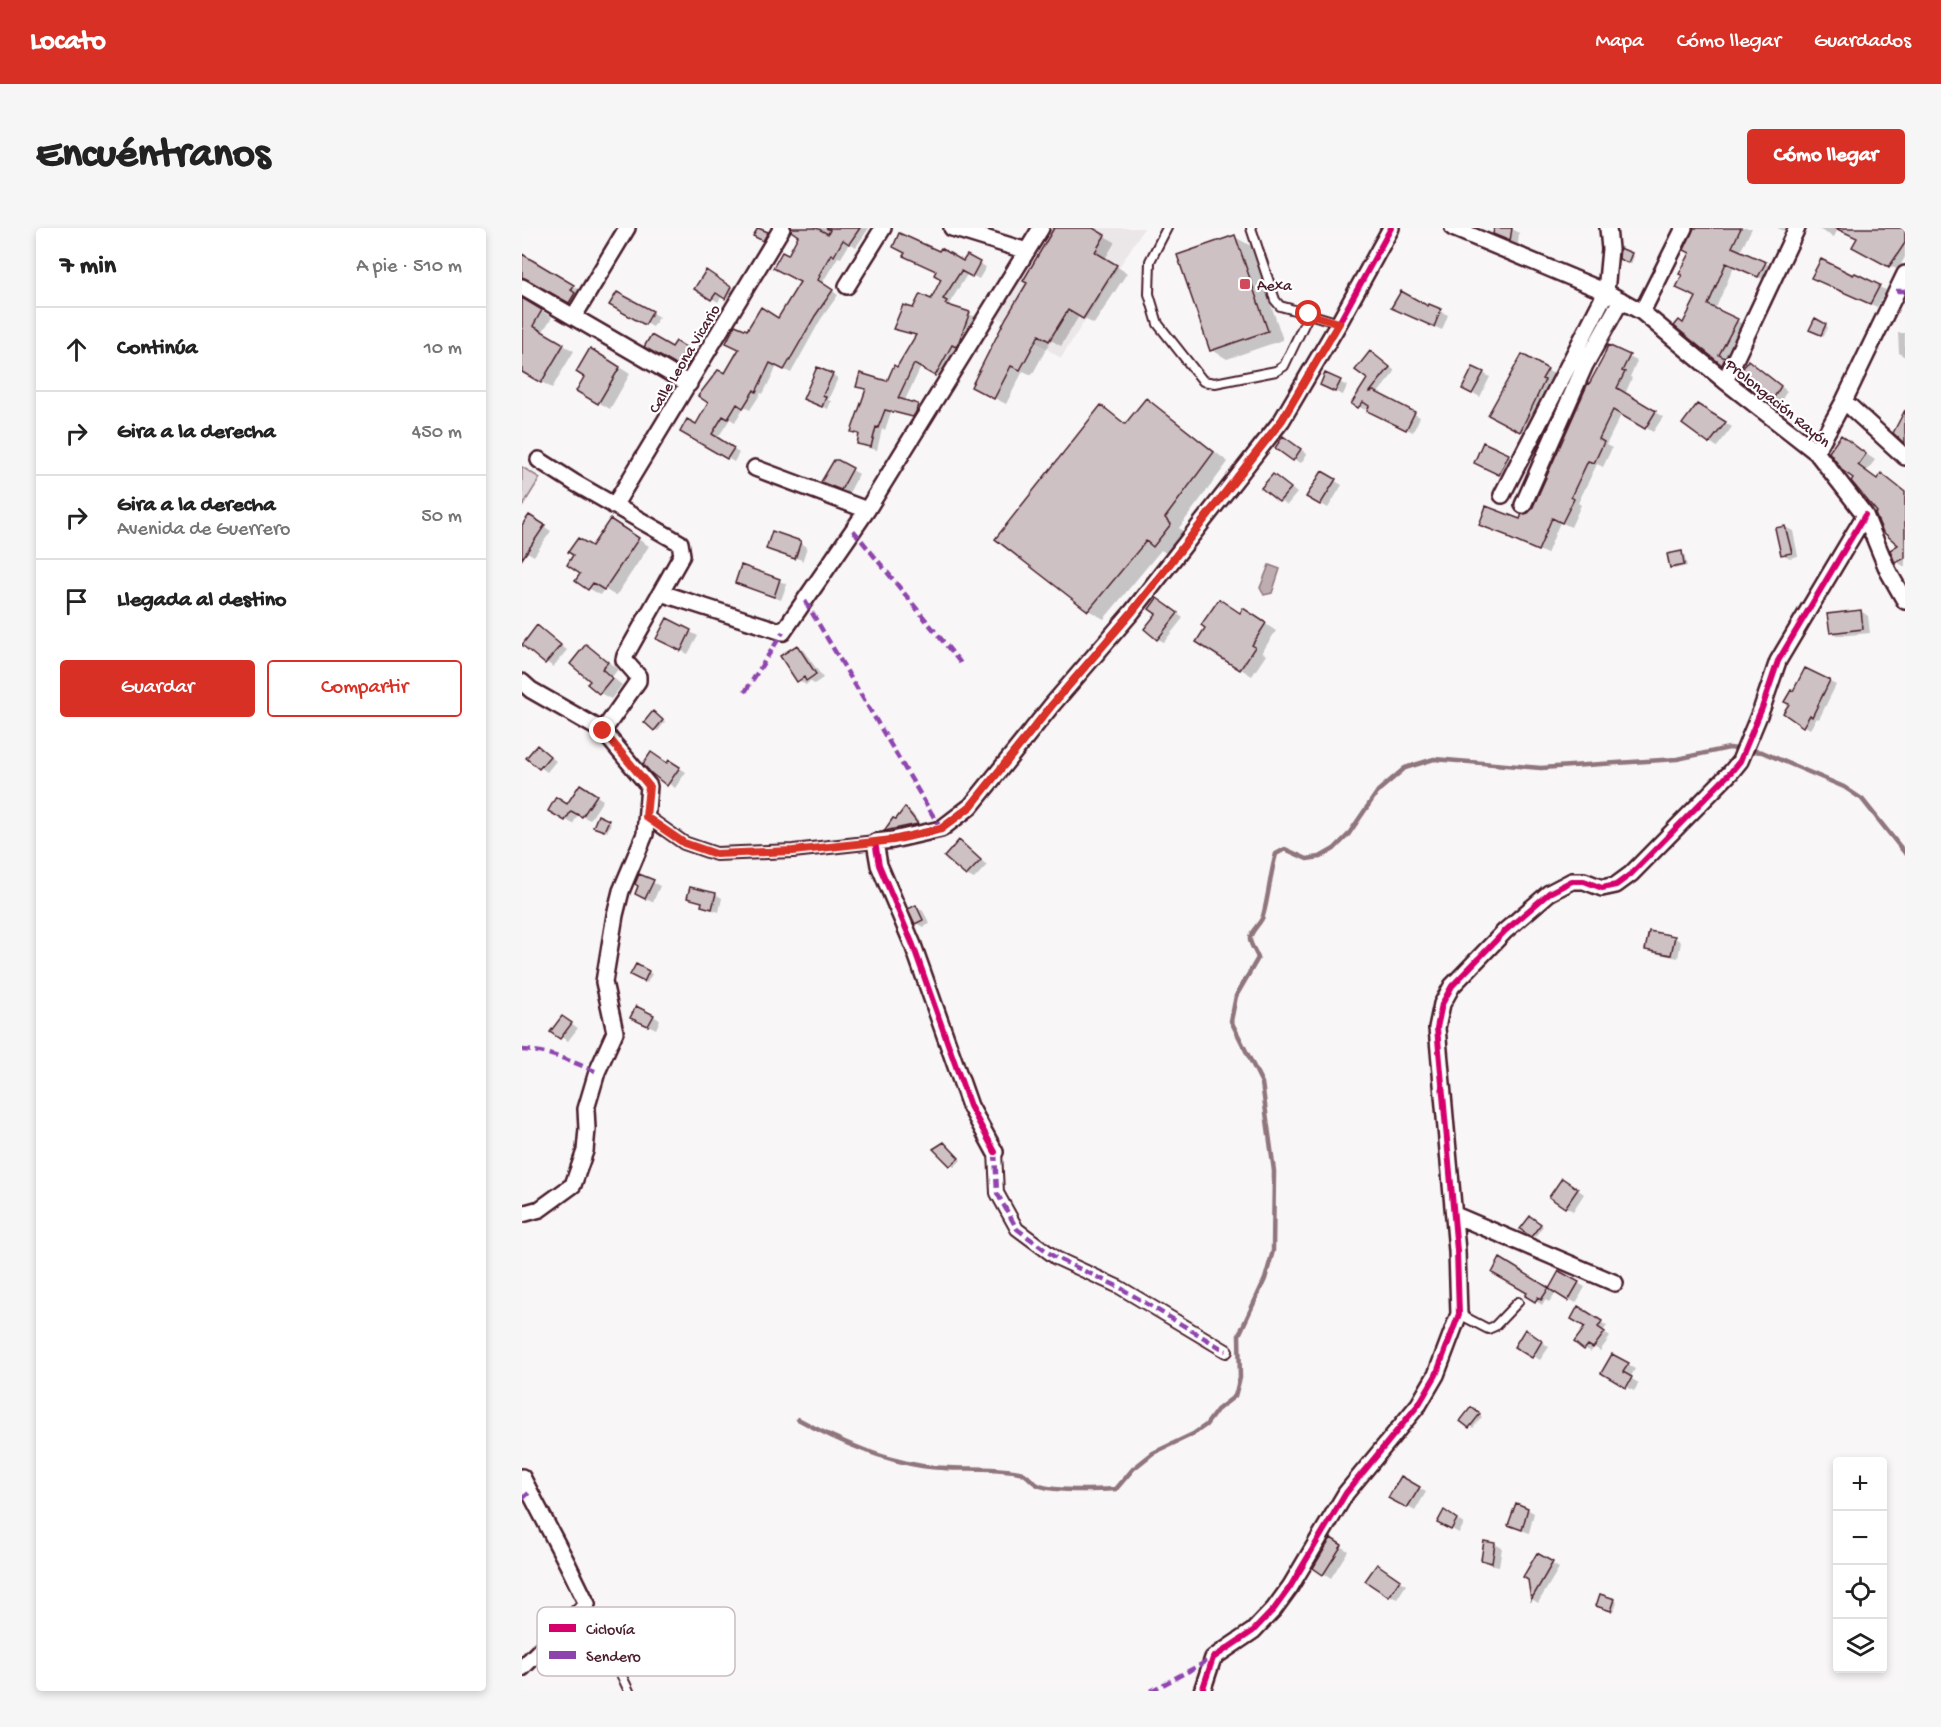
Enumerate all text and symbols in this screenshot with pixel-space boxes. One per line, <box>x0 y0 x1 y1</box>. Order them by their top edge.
text: Locato <box>30 26 106 59</box>
text: Mapa <box>1595 30 1644 55</box>
text: Cómo llegar <box>1677 30 1781 55</box>
text: Guardados <box>1814 30 1911 55</box>
button: Cómo llegar <box>1747 129 1905 184</box>
text: Encuéntranos <box>36 132 270 181</box>
text: 7 min <box>60 252 116 283</box>
text: A pie · 510 m <box>356 256 462 279</box>
marker: Aexa <box>1238 277 1252 291</box>
place label: Aexa <box>1257 278 1293 297</box>
route start <box>1295 300 1321 326</box>
street label: Calle Leona Vicario <box>646 302 726 418</box>
icon: ahead <box>60 333 93 366</box>
text: Continúa <box>117 336 198 362</box>
text: 10 m <box>424 338 462 361</box>
street label: Prolongación Rayón <box>1720 356 1834 453</box>
icon: right <box>60 417 93 450</box>
text: Gira a la derecha <box>117 420 275 446</box>
text: 450 m <box>412 422 462 445</box>
text: Gira a la derecha <box>117 493 275 519</box>
icon: right <box>60 501 93 534</box>
text: 50 m <box>421 506 462 529</box>
text: Avenida de Guerrero <box>117 519 290 542</box>
icon: arrive <box>60 585 93 618</box>
text: Llegada al destino <box>117 588 287 614</box>
button: Guardar <box>60 660 255 717</box>
button: Compartir <box>267 660 462 717</box>
route end <box>589 717 615 743</box>
map controls <box>1833 1457 1887 1673</box>
button: + <box>1833 1457 1887 1511</box>
button: − <box>1833 1511 1887 1565</box>
button: locate <box>1833 1565 1887 1619</box>
legend <box>537 1607 735 1676</box>
button: layers <box>1833 1619 1887 1673</box>
text: Ciclovía <box>586 1622 636 1641</box>
text: Sendero <box>586 1649 641 1668</box>

